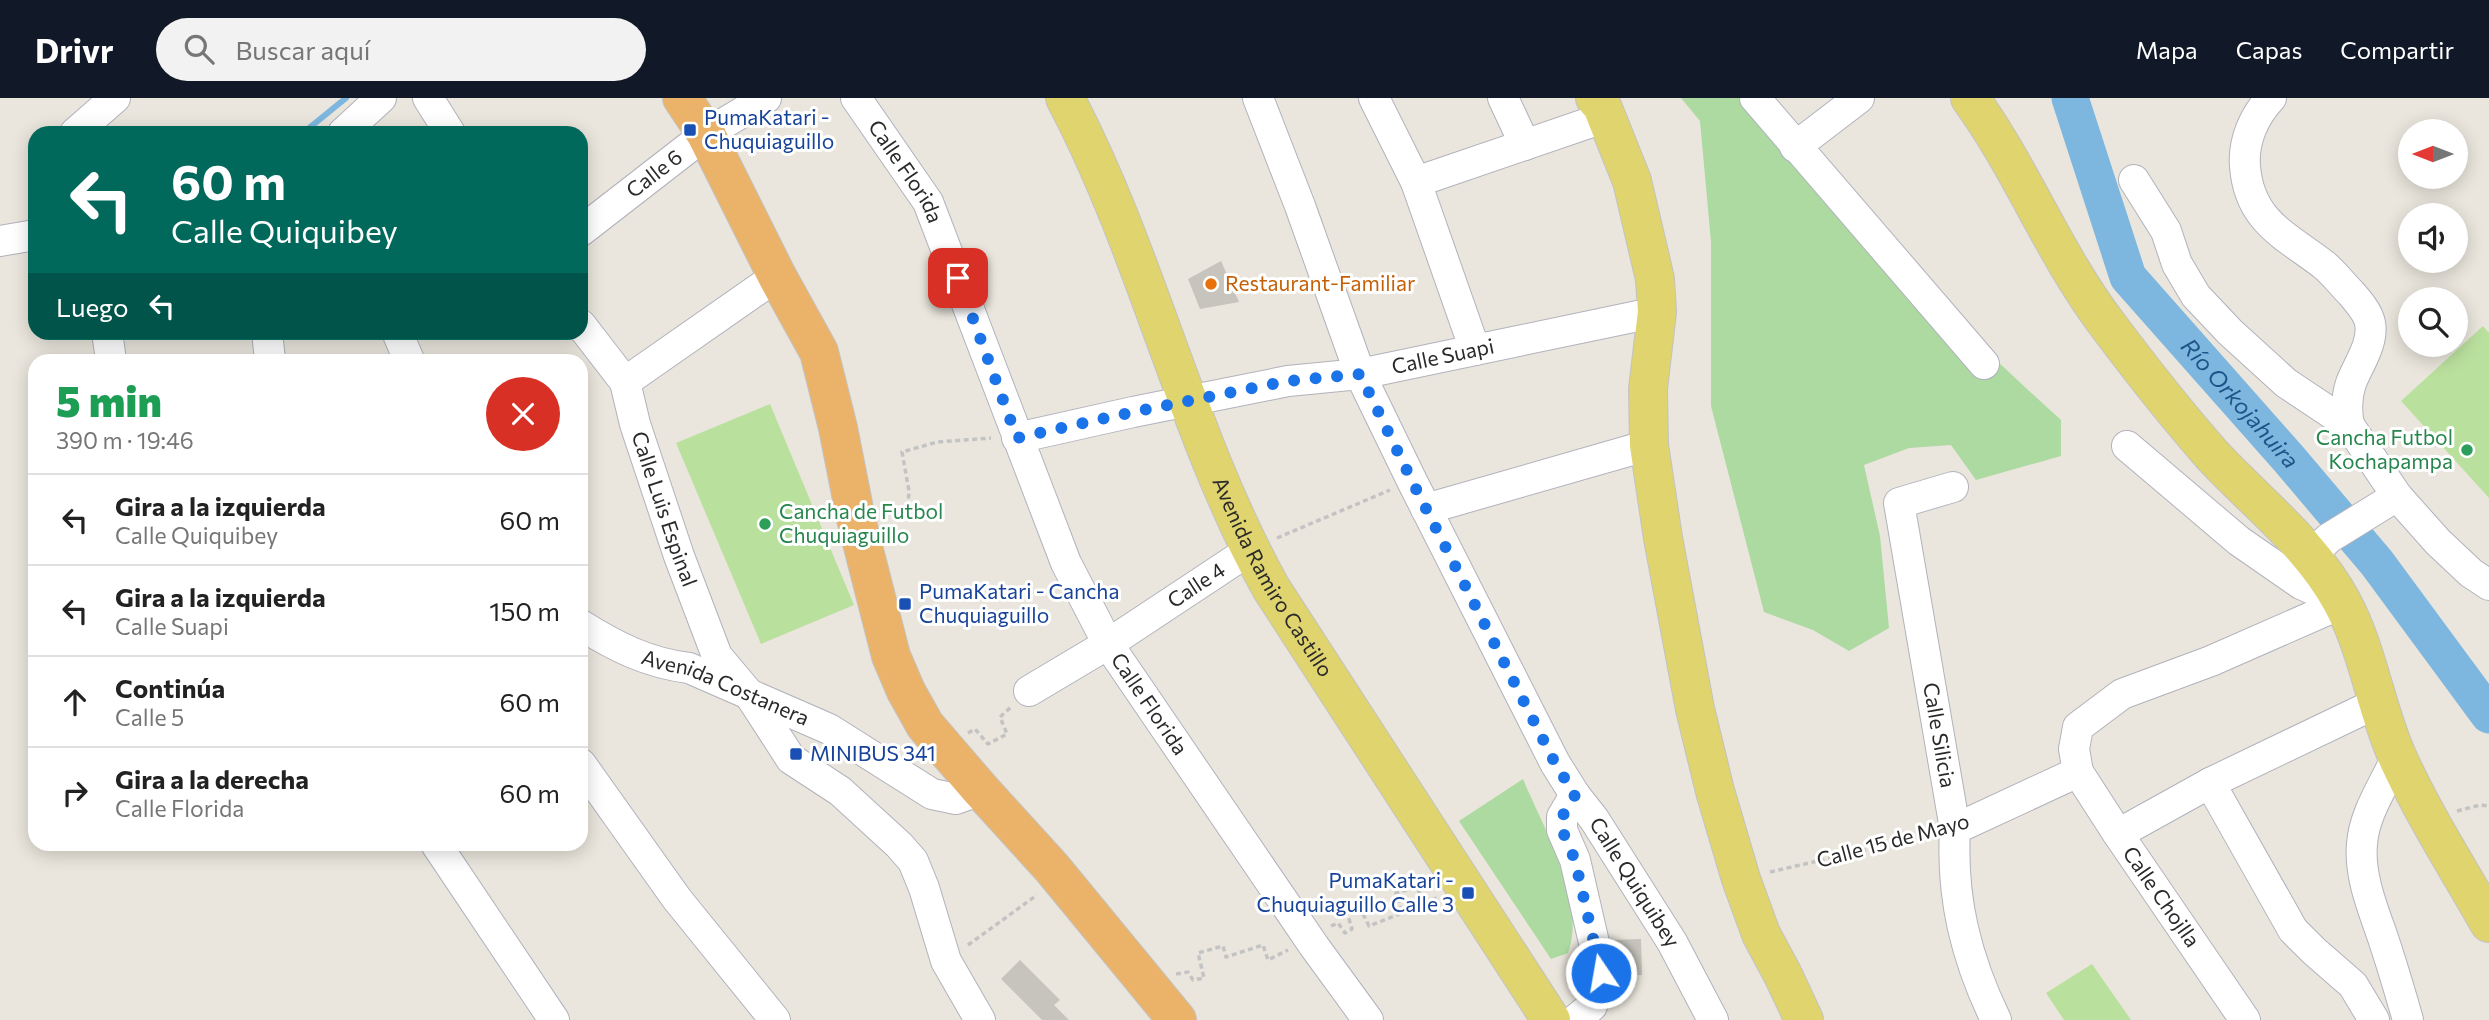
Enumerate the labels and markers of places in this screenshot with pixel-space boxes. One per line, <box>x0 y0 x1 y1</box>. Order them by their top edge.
place label: PumaKatari - Chuquiaguillo <box>704 104 834 153</box>
marker: PumaKatari - Chuquiaguillo <box>682 122 698 138</box>
pin <box>928 248 988 308</box>
place label: Restaurant-Familiar <box>1225 270 1415 295</box>
marker: Restaurant-Familiar <box>1203 276 1219 292</box>
place label: Cancha Futbol Kochapampa <box>2316 424 2453 473</box>
marker: Cancha Futbol Kochapampa <box>2459 442 2475 458</box>
place label: Cancha de Futbol Chuquiaguillo <box>779 498 943 547</box>
marker: Cancha de Futbol Chuquiaguillo <box>757 516 773 532</box>
place label: PumaKatari - Cancha Chuquiaguillo <box>919 578 1119 627</box>
marker: PumaKatari - Cancha Chuquiaguillo <box>897 596 913 612</box>
place label: MINIBUS 341 <box>810 740 936 765</box>
marker: MINIBUS 341 <box>788 746 804 762</box>
place label: PumaKatari - Chuquiaguillo Calle 3 <box>1257 867 1454 916</box>
marker: PumaKatari - Chuquiaguillo Calle 3 <box>1460 885 1476 901</box>

